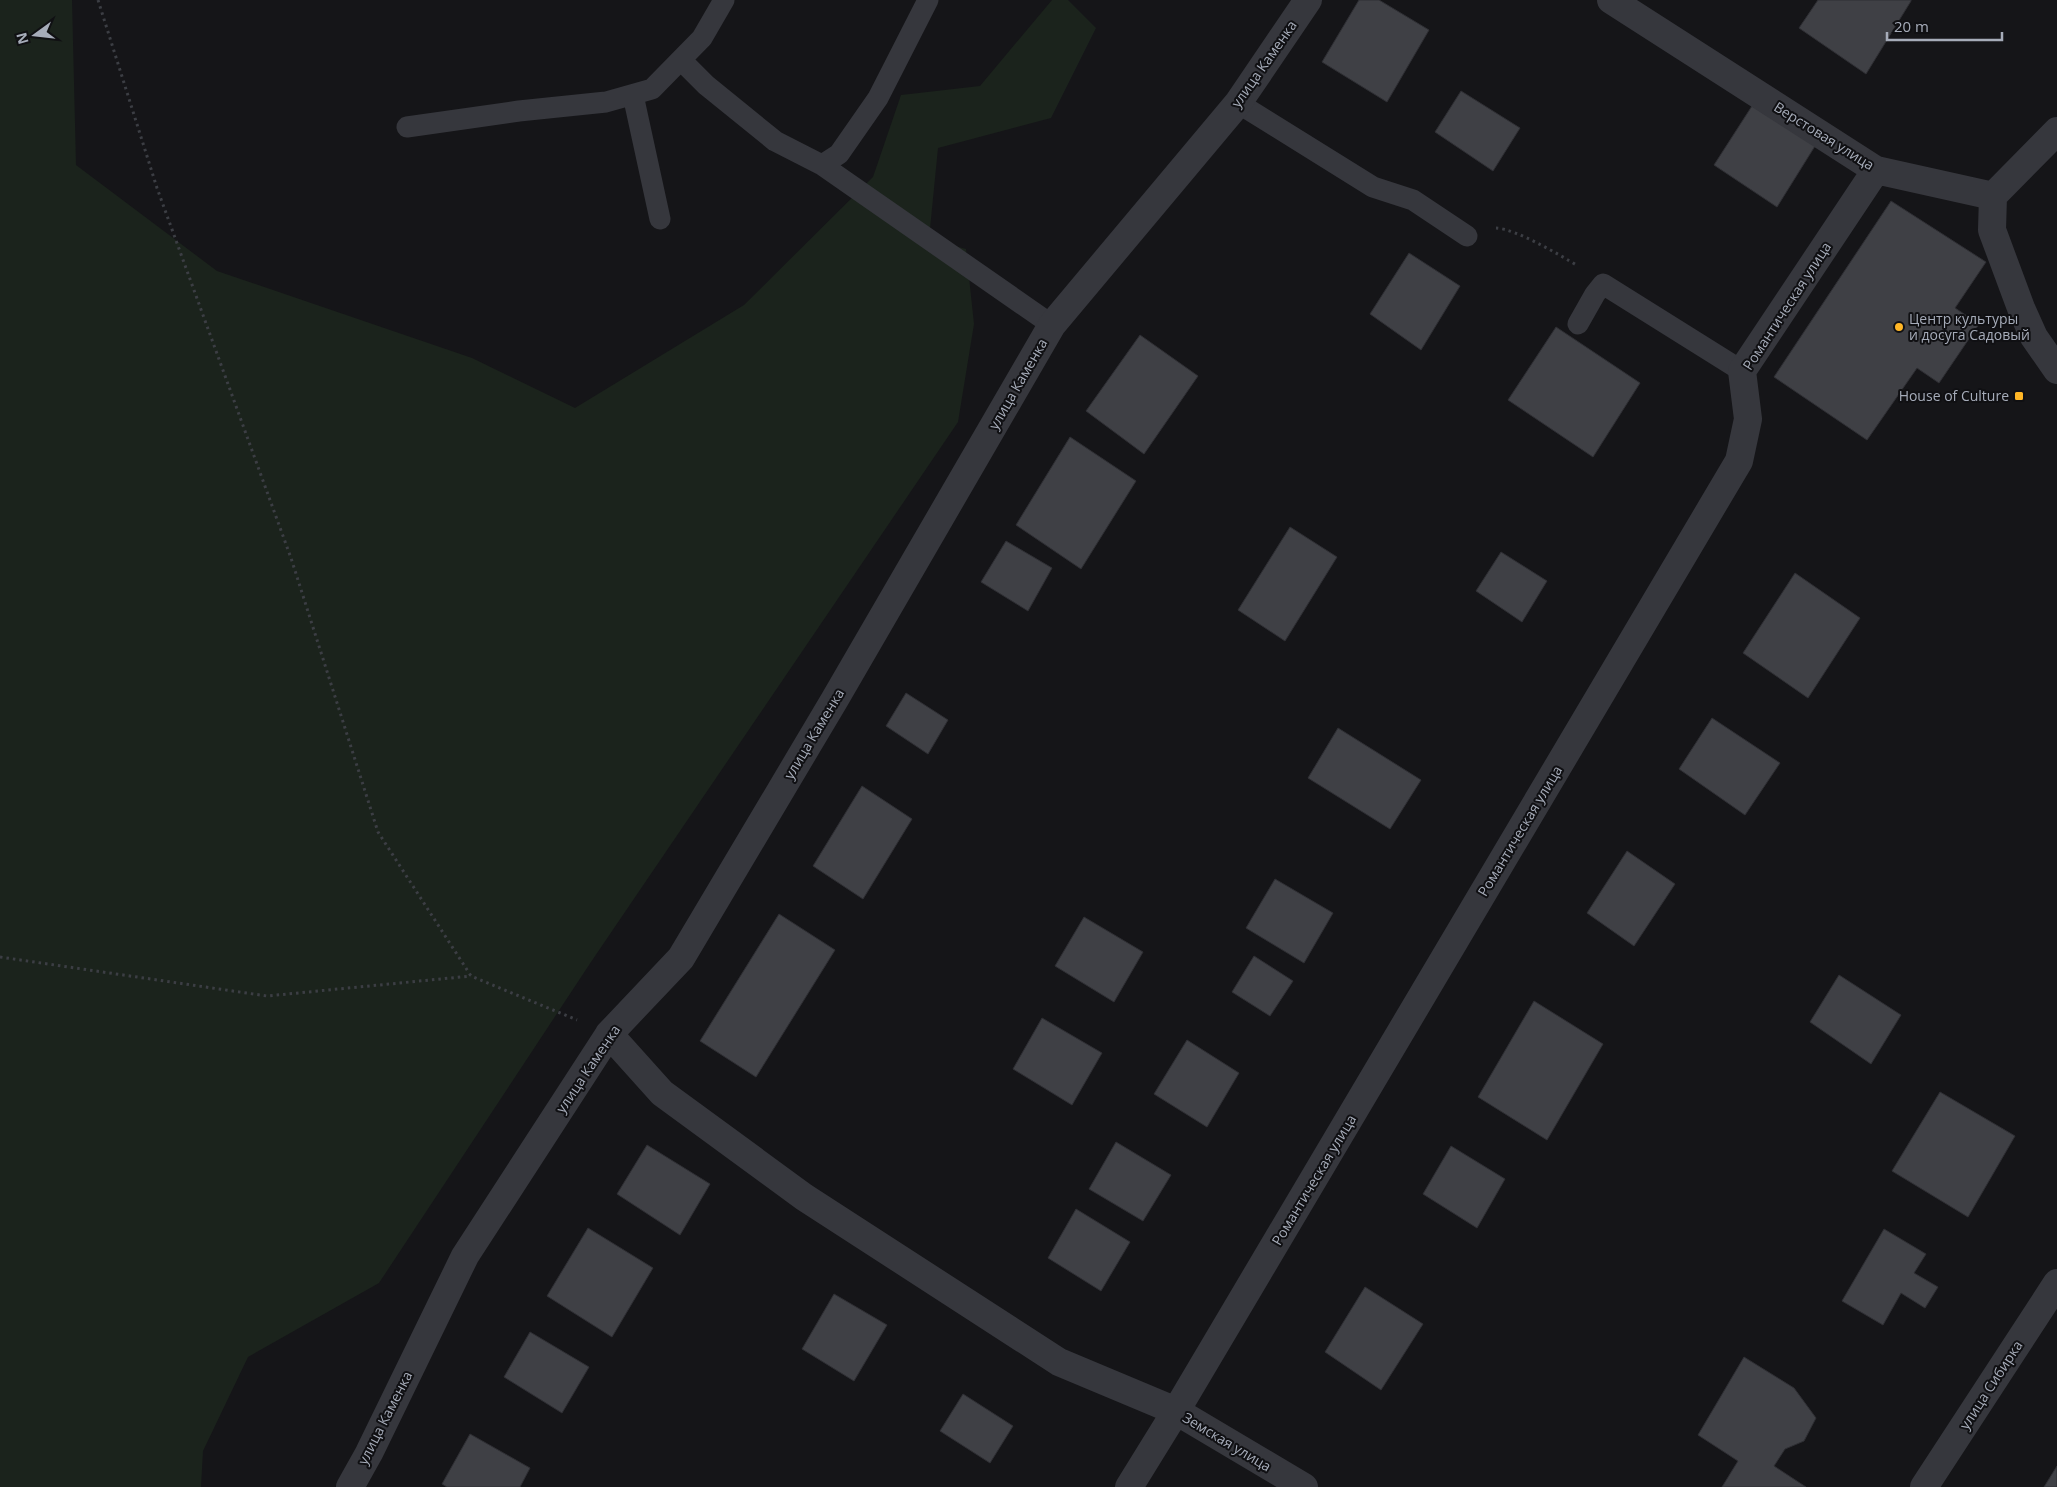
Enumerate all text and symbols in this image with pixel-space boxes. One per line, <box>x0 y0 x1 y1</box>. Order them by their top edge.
north arrow <box>10 10 60 60</box>
scale bar <box>1887 10 2002 42</box>
street label: улица Каменка <box>1226 16 1301 111</box>
text: 20 m <box>1894 16 1929 36</box>
text: N <box>11 31 33 46</box>
street label: Верстовая улица <box>1771 97 1878 174</box>
street label: Романтическая улица <box>1738 238 1835 373</box>
place label: Центр культуры и досуга Садовый <box>1909 309 2030 344</box>
marker: Центр культуры и досуга Садовый <box>1893 321 1905 333</box>
street label: улица Каменка <box>984 335 1051 433</box>
place label: House of Culture <box>1899 386 2009 405</box>
marker: House of Culture <box>2013 390 2025 402</box>
street label: улица Каменка <box>779 685 848 783</box>
street label: Романтическая улица <box>1473 762 1566 900</box>
street label: улица Каменка <box>551 1021 624 1116</box>
street label: Романтическая улица <box>1267 1111 1360 1249</box>
street label: улица Сибирка <box>1955 1337 2026 1433</box>
street label: улица Каменка <box>353 1368 416 1468</box>
street label: Земская улица <box>1180 1408 1275 1475</box>

